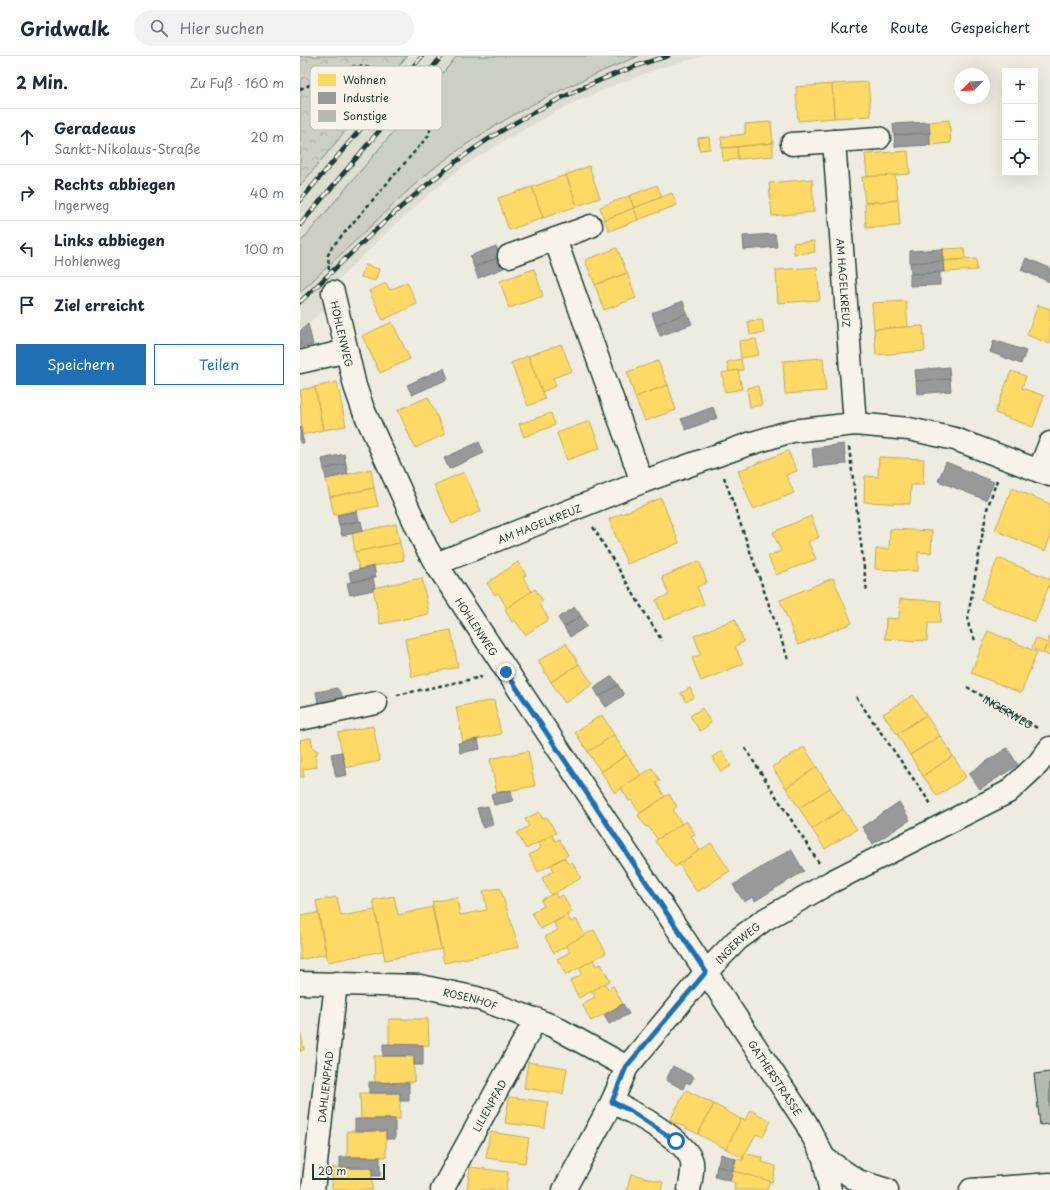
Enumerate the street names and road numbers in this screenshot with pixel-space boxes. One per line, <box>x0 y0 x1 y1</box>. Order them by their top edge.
street label: AM HAGELKREUZ <box>834 237 855 328</box>
street label: HOHLENWEG <box>328 299 358 368</box>
street label: AM HAGELKREUZ <box>495 499 584 546</box>
street label: HOHLENWEG <box>452 594 502 659</box>
street label: INGERWEG <box>980 691 1037 732</box>
street label: INGERWEG <box>711 918 763 966</box>
street label: ROSENHOF <box>442 984 500 1013</box>
street label: GATHERSTRASSE <box>745 1037 806 1118</box>
street label: DAHLIENPFAD <box>313 1050 336 1123</box>
street label: LILIENPFAD <box>468 1076 509 1134</box>

